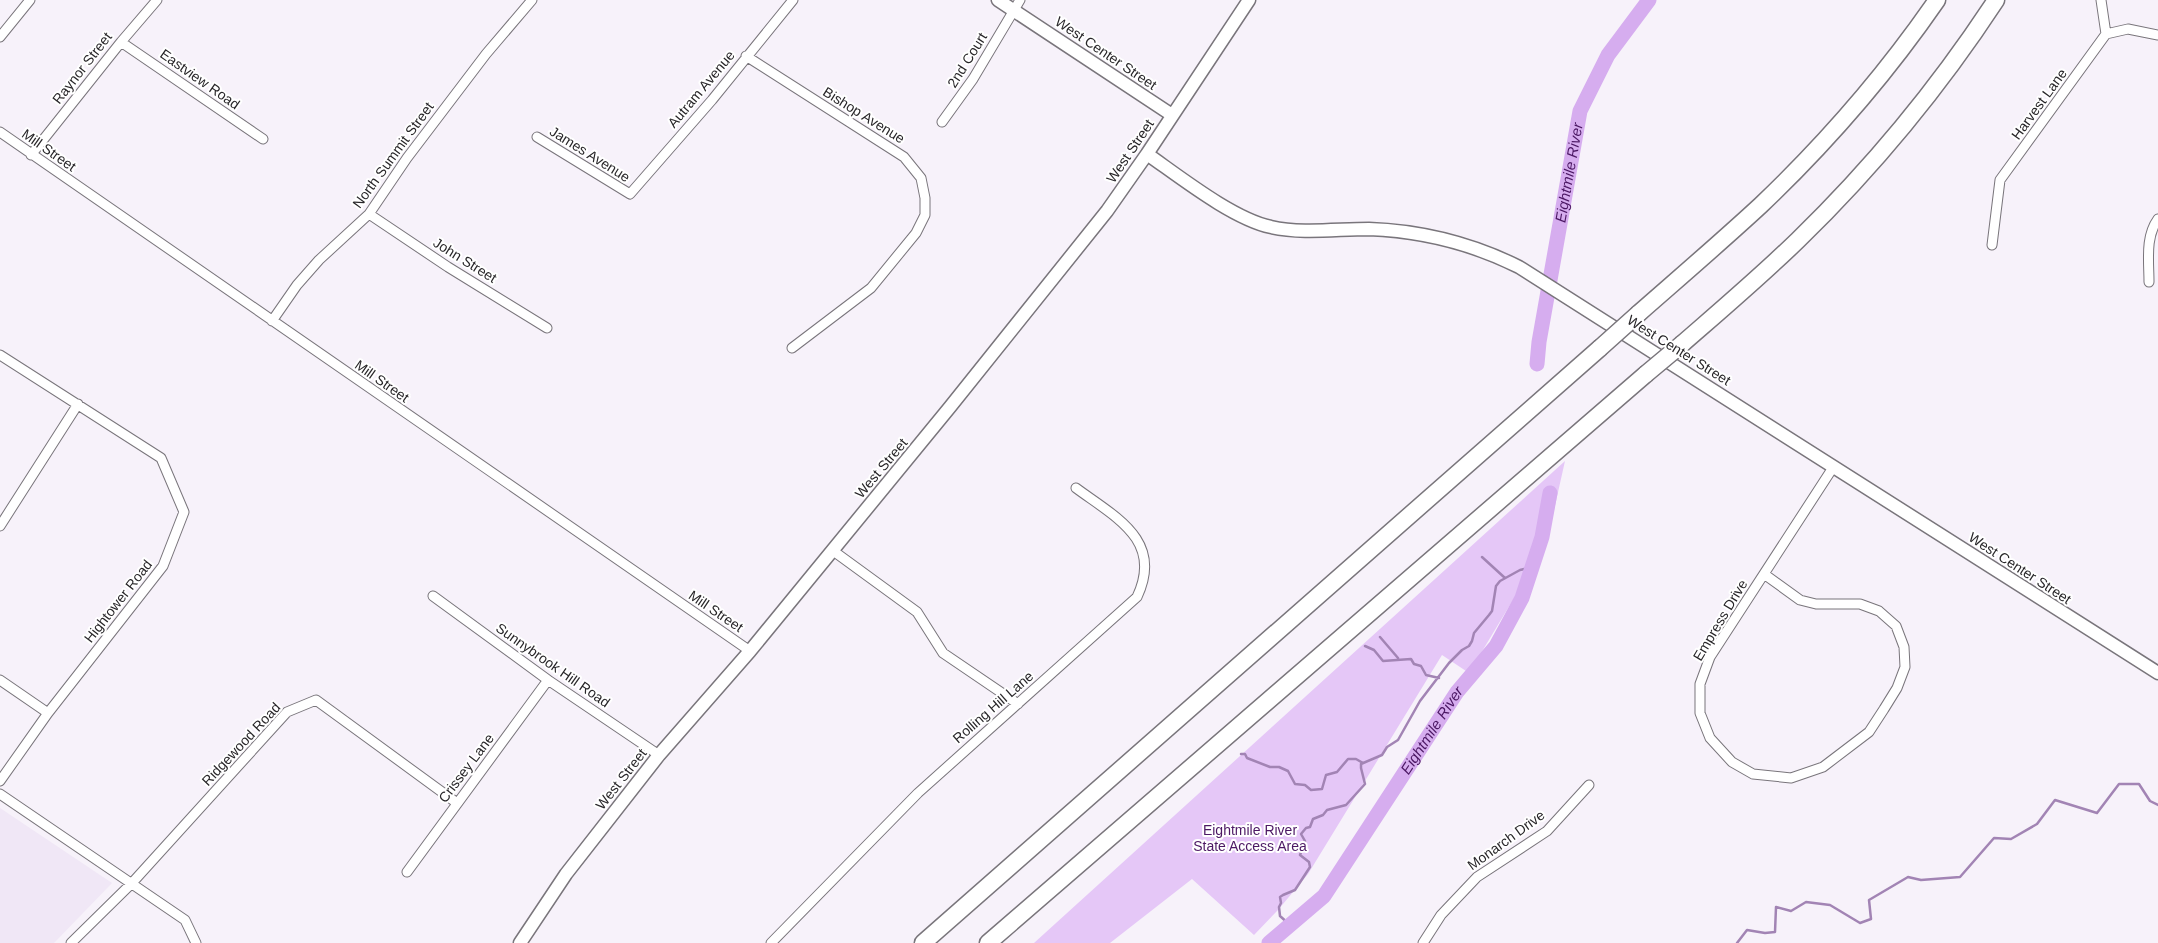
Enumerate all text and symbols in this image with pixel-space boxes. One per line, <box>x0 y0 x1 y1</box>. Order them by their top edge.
street label: West Center Street <box>1052 13 1160 93</box>
street label: Raynor Street <box>49 29 115 107</box>
street label: 2nd Court <box>944 30 990 90</box>
street label: Eastview Road <box>157 46 243 112</box>
street label: Autram Avenue <box>664 47 738 131</box>
street label: Harvest Lane <box>2008 65 2070 142</box>
street label: Bishop Avenue <box>820 84 908 147</box>
street label: North Summit Street <box>349 99 437 211</box>
street label: West Street <box>1103 116 1157 186</box>
water label: Eightmile River <box>1551 120 1586 224</box>
street label: James Avenue <box>547 123 633 185</box>
street label: Mill Street <box>19 126 79 174</box>
street label: John Street <box>430 234 500 286</box>
street label: West Center Street <box>1624 312 1734 388</box>
street label: Mill Street <box>352 357 412 405</box>
street label: West Street <box>851 435 911 501</box>
street label: West Center Street <box>1966 529 2074 607</box>
street label: Hightower Road <box>81 557 155 645</box>
street label: Empress Drive <box>1690 576 1751 663</box>
street label: Mill Street <box>686 587 746 635</box>
street label: Sunnybrook Hill Road <box>493 620 613 710</box>
street label: Rolling Hill Lane <box>950 668 1037 746</box>
water label: Eightmile River <box>1397 682 1467 777</box>
street label: Ridgewood Road <box>199 699 283 789</box>
street label: Crissey Lane <box>435 730 497 805</box>
street label: West Street <box>592 745 650 813</box>
street label: Monarch Drive <box>1464 807 1548 873</box>
park label: Eightmile River State Access Area <box>1193 822 1307 854</box>

